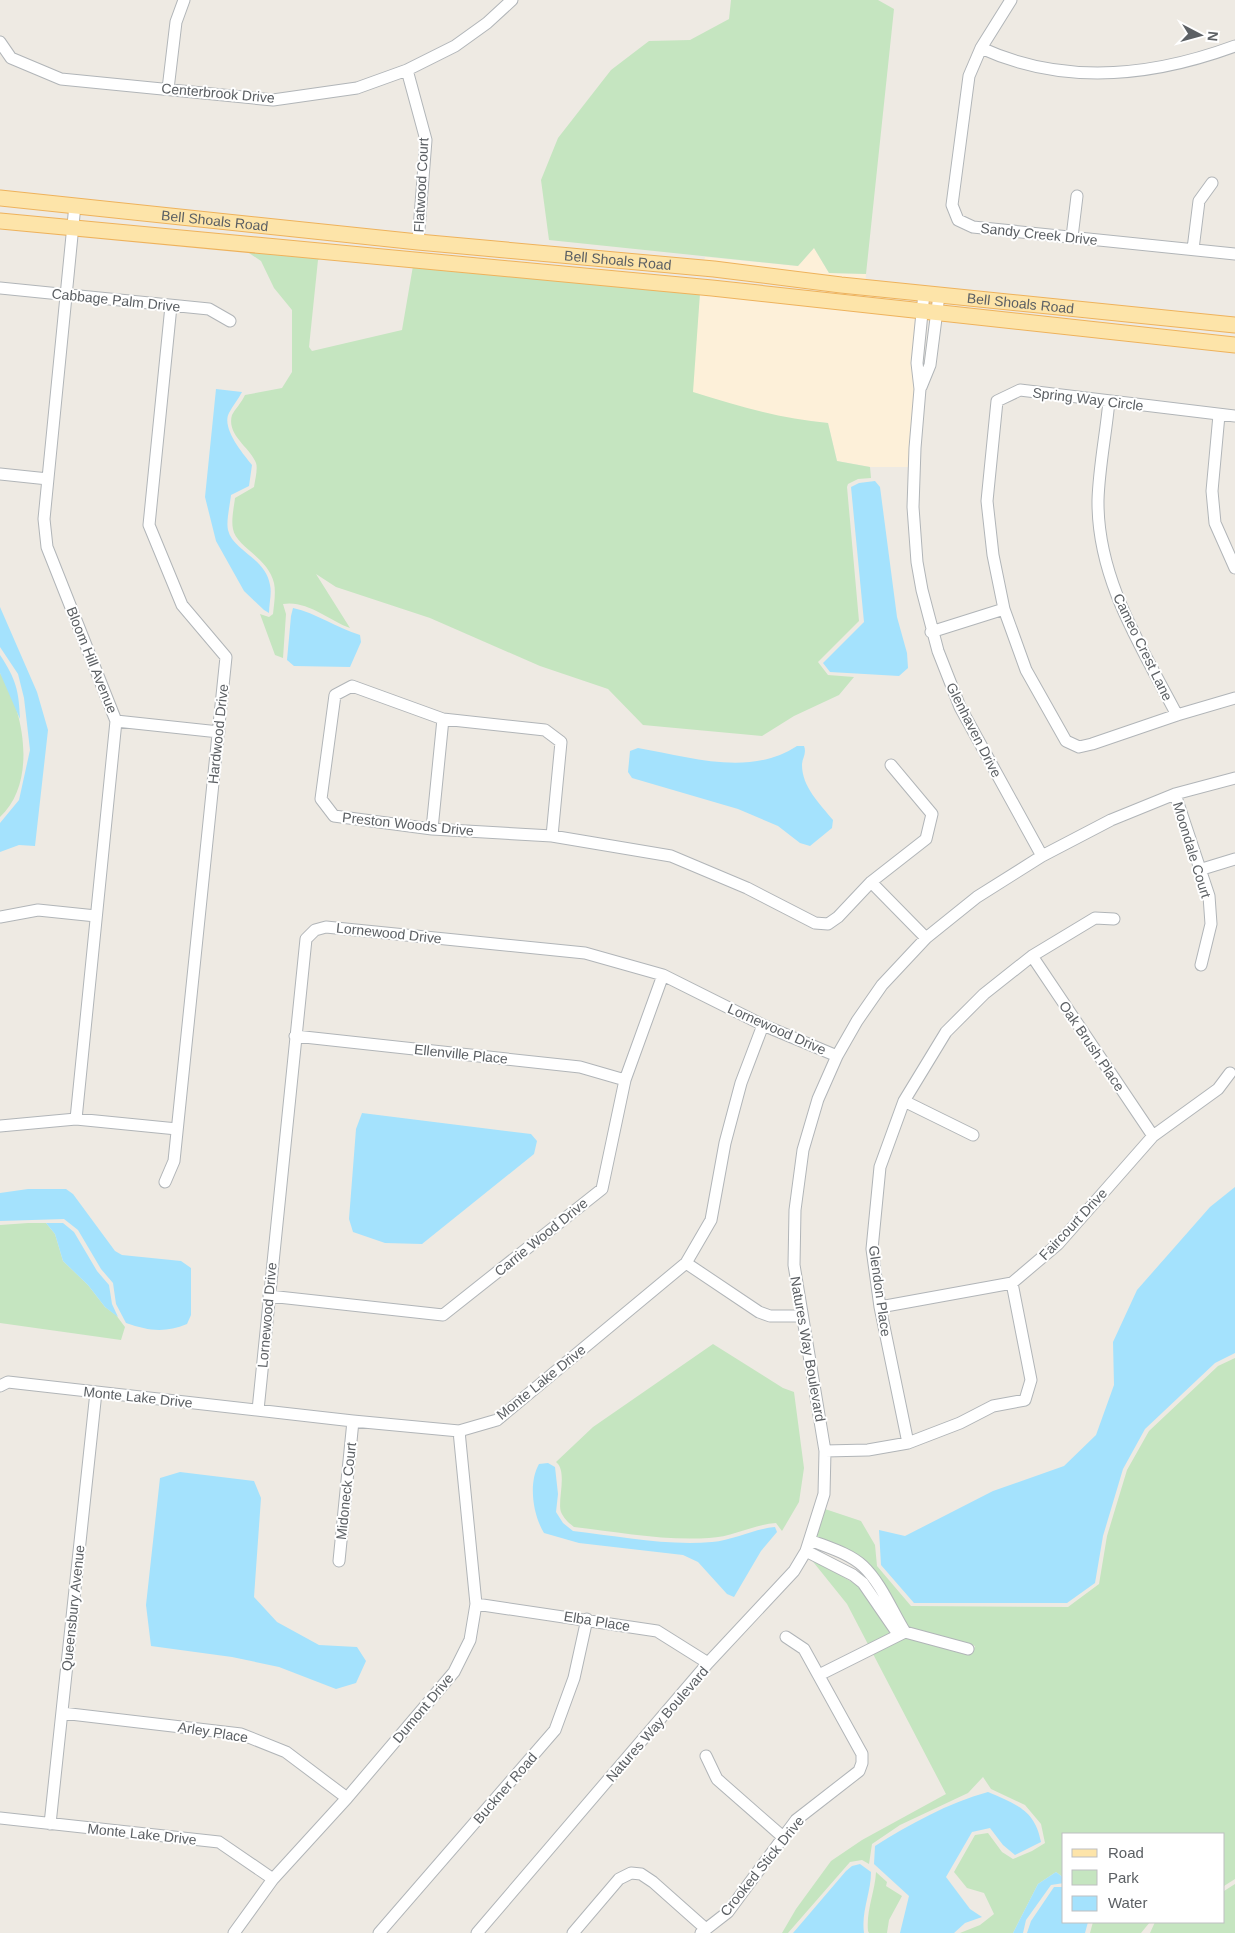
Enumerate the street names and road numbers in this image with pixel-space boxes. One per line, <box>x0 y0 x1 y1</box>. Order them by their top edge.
street label: Centerbrook Drive <box>161 80 275 106</box>
street label: Flatwood Court <box>411 137 431 233</box>
street label: Bell Shoals Road <box>160 207 269 234</box>
street label: Sandy Creek Drive <box>980 220 1098 248</box>
street label: Bell Shoals Road <box>564 247 672 273</box>
street label: Cabbage Palm Drive <box>51 285 181 315</box>
street label: Bell Shoals Road <box>966 290 1075 317</box>
street label: Spring Way Circle <box>1032 384 1145 414</box>
street label: Cameo Crest Lane <box>1110 591 1176 703</box>
street label: Bloom Hill Avenue <box>63 604 121 716</box>
street label: Glenhaven Drive <box>943 680 1005 780</box>
street label: Hardwood Drive <box>205 683 231 785</box>
street label: Moondale Court <box>1170 800 1214 900</box>
street label: Preston Woods Drive <box>342 809 475 839</box>
street label: Lornewood Drive <box>336 920 443 947</box>
street label: Oak Brush Place <box>1056 998 1128 1094</box>
street label: Lornewood Drive <box>725 1000 829 1058</box>
street label: Ellenville Place <box>413 1041 509 1067</box>
street label: Faircourt Drive <box>1036 1185 1110 1263</box>
street label: Carrie Wood Drive <box>491 1195 591 1279</box>
street label: Glendon Place <box>866 1244 894 1338</box>
street label: Lornewood Drive <box>254 1261 280 1368</box>
street label: Natures Way Boulevard <box>787 1275 829 1423</box>
street label: Monte Lake Drive <box>493 1341 589 1423</box>
street label: Monte Lake Drive <box>83 1383 194 1411</box>
street label: Midoneck Court <box>333 1441 359 1541</box>
street label: Queensbury Avenue <box>58 1544 88 1672</box>
street label: Elba Place <box>563 1608 632 1634</box>
street label: Natures Way Boulevard <box>603 1663 711 1785</box>
street label: Dumont Drive <box>389 1670 457 1746</box>
street label: Arley Place <box>177 1719 249 1745</box>
street label: Buckner Road <box>470 1749 540 1827</box>
street label: Crooked Stick Drive <box>717 1813 807 1919</box>
street label: Monte Lake Drive <box>87 1820 198 1848</box>

